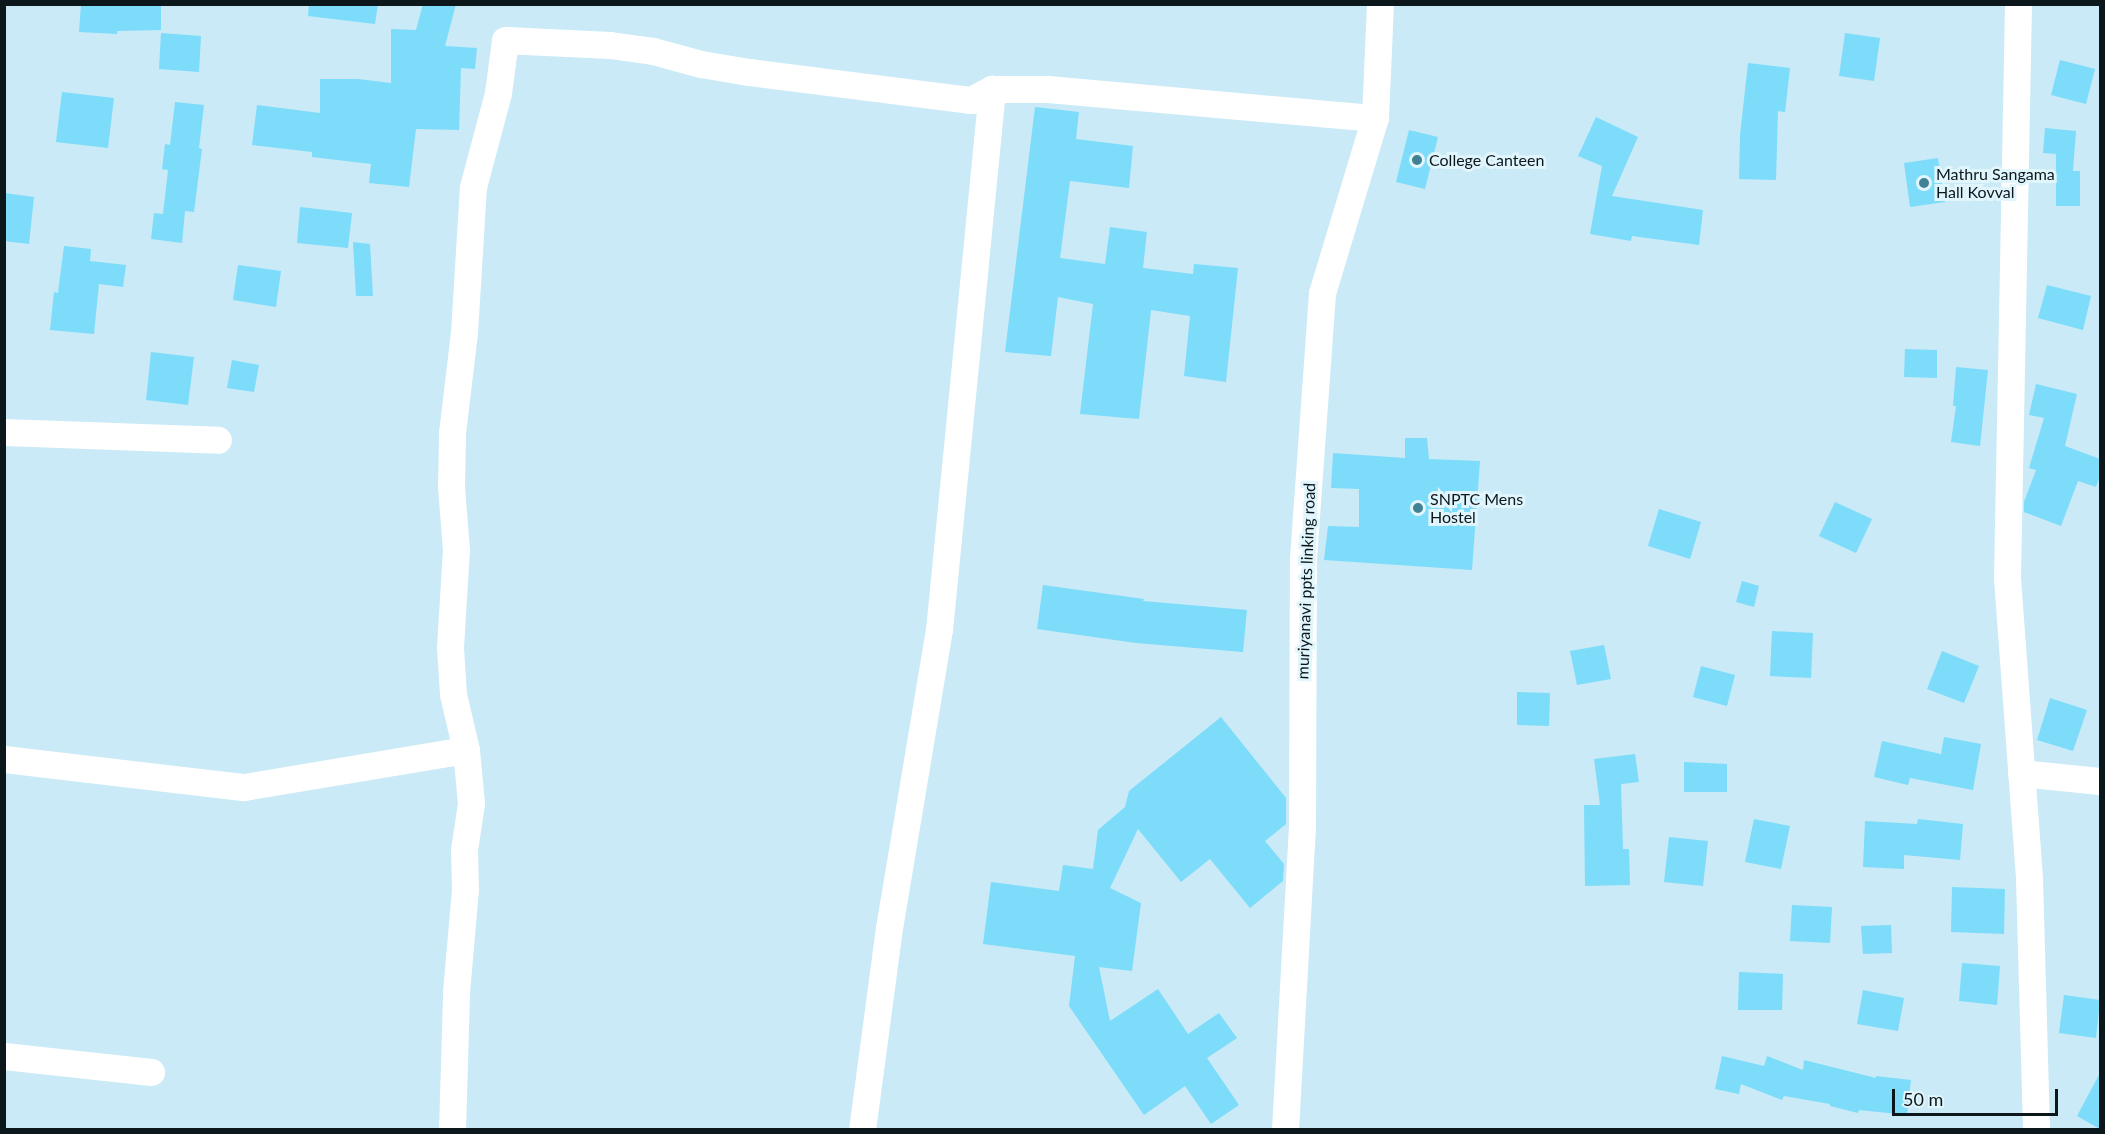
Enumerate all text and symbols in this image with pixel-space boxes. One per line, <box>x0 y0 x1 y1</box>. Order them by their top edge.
place label: College Canteen <box>1429 150 1544 170</box>
marker: College Canteen <box>1410 153 1424 167</box>
place label: Mathru Sangama Hall Kovval <box>1936 164 2055 202</box>
marker: Mathru Sangama Hall Kovval <box>1917 176 1931 190</box>
street label: muriyanavi ppts linking road <box>1293 482 1319 680</box>
place label: SNPTC Mens Hostel <box>1430 489 1523 527</box>
marker: SNPTC Mens Hostel <box>1411 501 1425 515</box>
scale bar <box>1895 1077 2062 1115</box>
text: 50 m <box>1903 1088 1943 1110</box>

